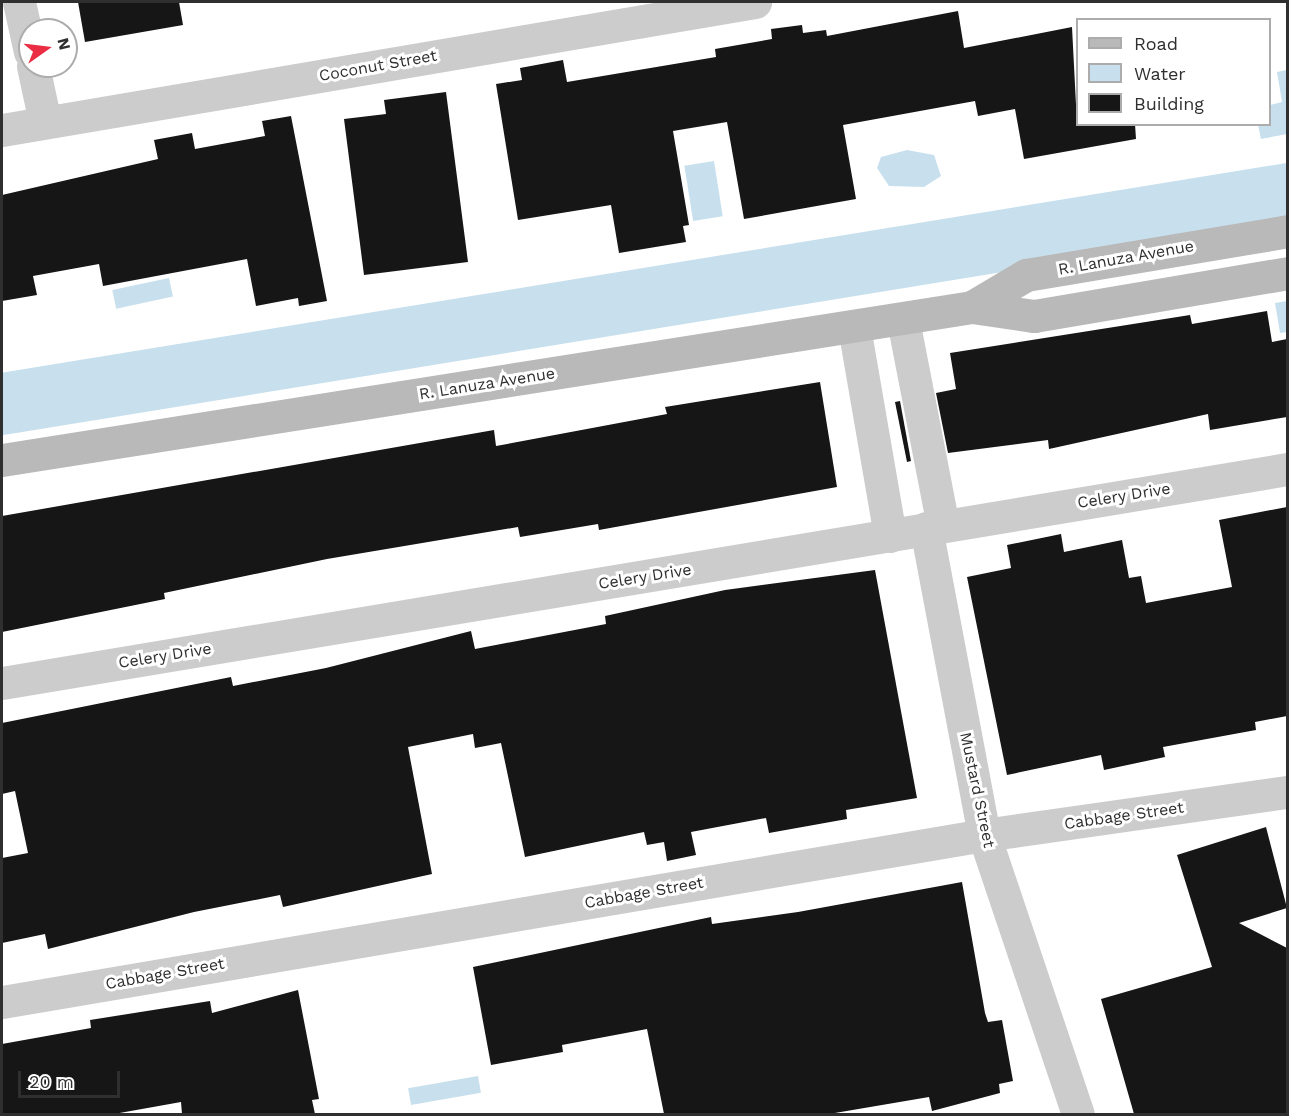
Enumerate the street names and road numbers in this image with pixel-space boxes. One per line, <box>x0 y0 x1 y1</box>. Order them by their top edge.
street label: Coconut Street <box>318 46 438 86</box>
street label: R. Lanuza Avenue <box>1056 237 1196 279</box>
street label: R. Lanuza Avenue <box>417 364 557 404</box>
street label: Celery Drive <box>1076 479 1172 513</box>
street label: Celery Drive <box>597 560 693 594</box>
street label: Celery Drive <box>117 639 213 673</box>
street label: Mustard Street <box>955 731 999 849</box>
street label: Cabbage Street <box>1063 798 1185 834</box>
street label: Cabbage Street <box>583 873 705 913</box>
street label: Cabbage Street <box>104 954 226 994</box>

